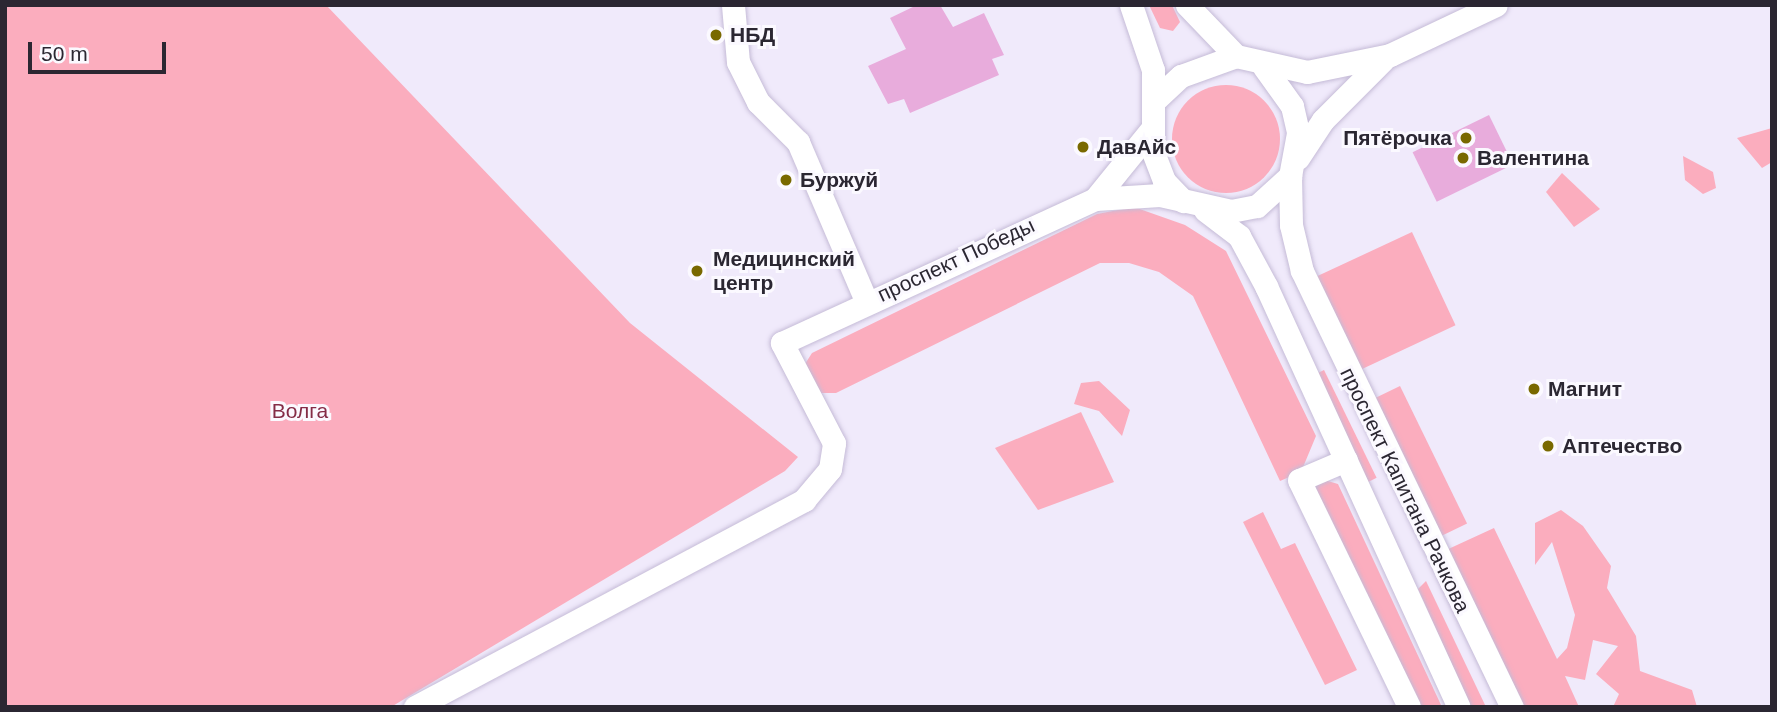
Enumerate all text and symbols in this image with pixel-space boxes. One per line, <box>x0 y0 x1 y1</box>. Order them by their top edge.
place label: НБД <box>730 22 775 48</box>
marker: НБД <box>708 27 724 43</box>
scale bar <box>32 28 170 72</box>
text: 50 m <box>41 42 88 65</box>
place label: Пятёрочка <box>1343 125 1452 151</box>
marker: Пятёрочка <box>1458 130 1474 146</box>
place label: ДавАйс <box>1097 134 1176 160</box>
marker: ДавАйс <box>1075 139 1091 155</box>
place label: Валентина <box>1477 145 1589 171</box>
marker: Валентина <box>1455 150 1471 166</box>
place label: Буржуй <box>800 167 878 193</box>
marker: Буржуй <box>778 172 794 188</box>
street label: проспект Победы <box>874 213 1038 307</box>
place label: Медицинский центр <box>713 246 855 296</box>
marker: Медицинский центр <box>687 261 707 281</box>
street label: проспект Капитана Рачкова <box>1335 363 1475 617</box>
place label: Магнит <box>1548 376 1622 402</box>
marker: Магнит <box>1526 381 1542 397</box>
park label: Волга <box>272 398 328 424</box>
place label: Аптечество <box>1562 433 1682 459</box>
marker: Аптечество <box>1540 438 1556 454</box>

